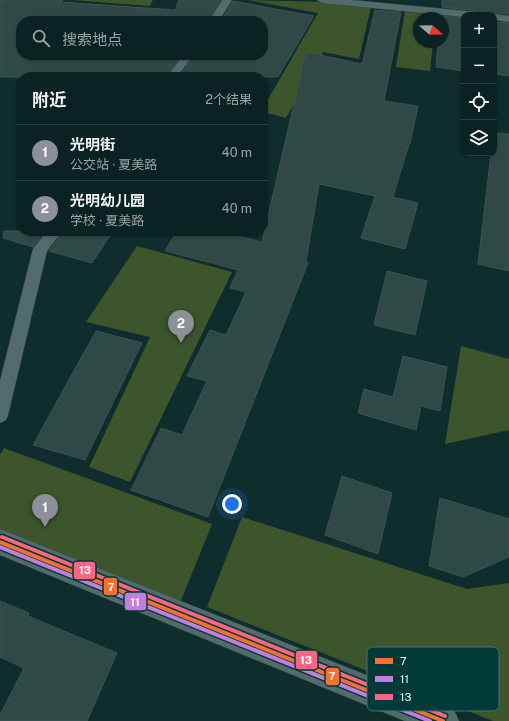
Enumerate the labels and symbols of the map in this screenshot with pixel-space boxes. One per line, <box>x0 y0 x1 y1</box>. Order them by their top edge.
north arrow <box>413 12 449 48</box>
pin: 2 <box>168 310 194 343</box>
pin: 1 <box>32 494 58 527</box>
your location <box>222 494 242 514</box>
line badge: 13 <box>73 561 96 580</box>
text: 13 <box>79 564 91 576</box>
line badge: 7 <box>103 577 118 596</box>
text: 7 <box>108 581 115 593</box>
line badge: 11 <box>124 592 147 611</box>
text: 11 <box>130 596 140 608</box>
legend <box>367 647 499 711</box>
line badge: 13 <box>295 650 318 670</box>
text: 13 <box>300 654 312 666</box>
text: 7 <box>400 655 407 667</box>
line badge: 7 <box>325 667 340 686</box>
text: 7 <box>329 670 336 682</box>
text: 11 <box>400 673 409 685</box>
text: 13 <box>400 691 411 703</box>

